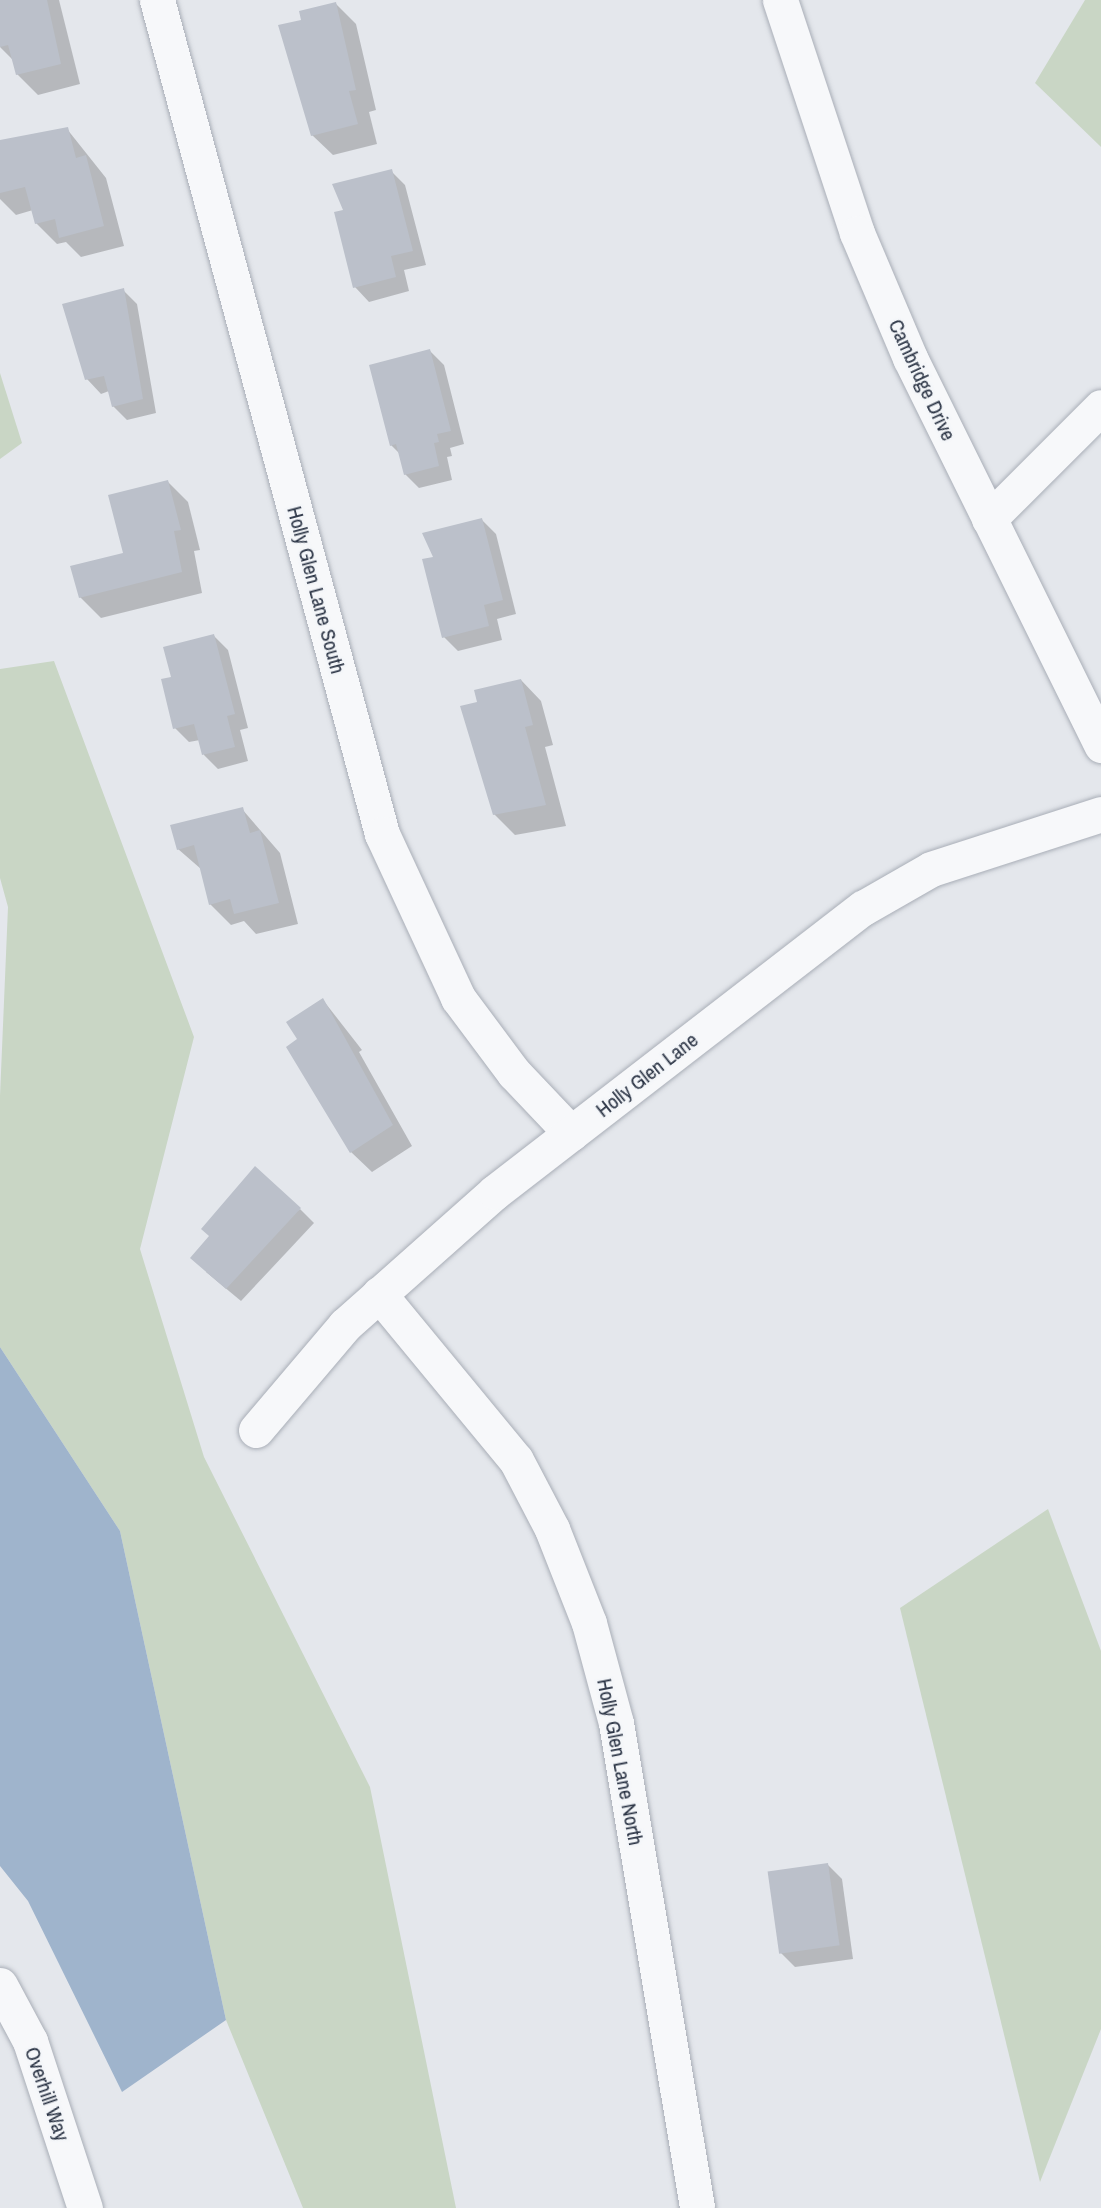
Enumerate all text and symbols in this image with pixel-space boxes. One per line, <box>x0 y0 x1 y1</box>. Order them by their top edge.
street label: Cambridge Drive <box>883 315 961 445</box>
street label: Holly Glen Lane South <box>282 504 350 676</box>
street label: Holly Glen Lane <box>591 1027 703 1123</box>
street label: Holly Glen Lane North <box>591 1676 649 1848</box>
street label: Overhill Way <box>19 2044 75 2144</box>

